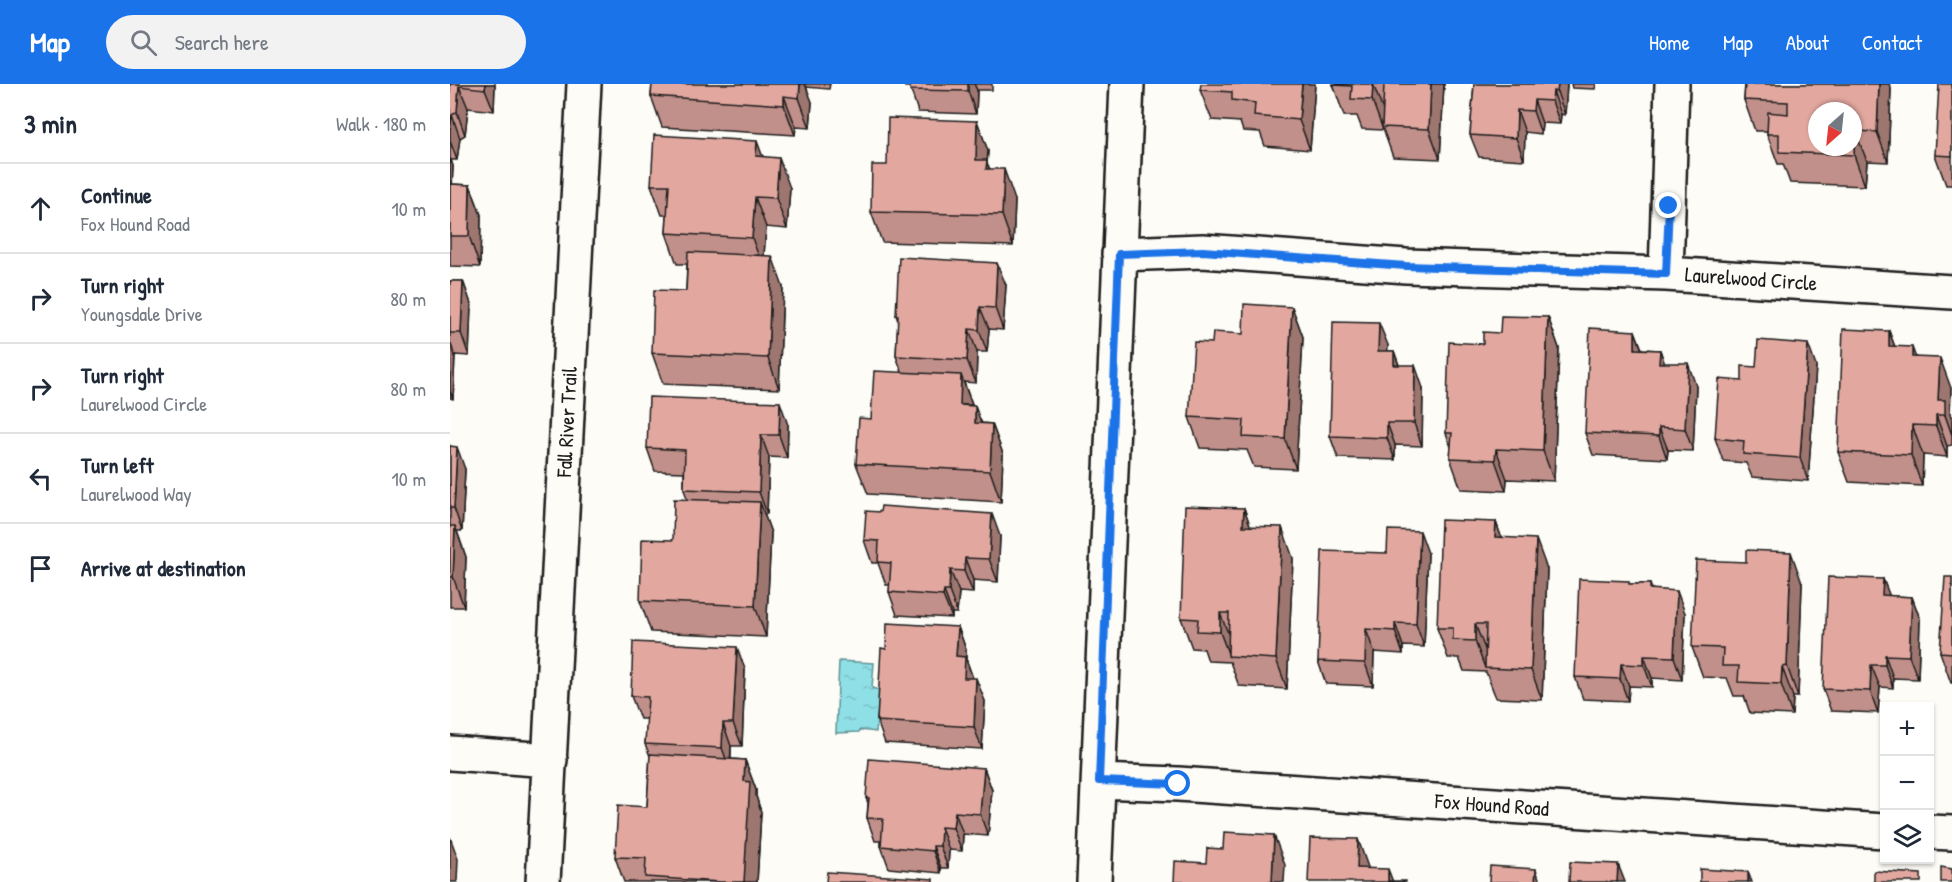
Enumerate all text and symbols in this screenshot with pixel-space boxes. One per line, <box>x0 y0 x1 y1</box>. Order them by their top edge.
search box <box>106 15 526 69</box>
text: Map <box>30 23 70 61</box>
icon: search <box>127 26 160 59</box>
text: Search here <box>175 27 269 57</box>
text: Home <box>1649 28 1690 57</box>
text: Map <box>1723 28 1753 57</box>
text: About <box>1786 28 1829 57</box>
text: Contact <box>1862 28 1922 57</box>
north arrow <box>1808 102 1862 156</box>
text: 3 min <box>24 106 77 141</box>
text: Walk · 180 m <box>336 110 426 137</box>
text: Continue <box>81 180 152 210</box>
icon: ahead <box>24 192 57 225</box>
route end <box>1655 192 1681 218</box>
text: 10 m <box>392 195 426 222</box>
text: Fox Hound Road <box>81 210 190 237</box>
street label: Laurelwood Circle <box>1684 259 1818 298</box>
text: Turn right <box>81 270 164 300</box>
icon: right <box>24 282 57 315</box>
text: 80 m <box>390 285 426 312</box>
text: Youngsdale Drive <box>81 300 203 327</box>
text: Turn right <box>81 360 164 390</box>
street label: Fall River Trail <box>549 366 584 479</box>
icon: right <box>24 372 57 405</box>
text: 80 m <box>390 375 426 402</box>
text: Laurelwood Circle <box>81 390 207 417</box>
text: Turn left <box>81 450 154 480</box>
icon: left <box>24 462 57 495</box>
text: 10 m <box>392 465 426 492</box>
text: Laurelwood Way <box>81 480 192 507</box>
icon: arrive <box>24 552 57 585</box>
text: Arrive at destination <box>81 553 246 583</box>
map controls <box>1880 702 1934 864</box>
button: + <box>1880 702 1934 756</box>
button: − <box>1880 756 1934 810</box>
route start <box>1164 770 1190 796</box>
street label: Fox Hound Road <box>1433 786 1550 823</box>
button: layers <box>1880 810 1934 864</box>

